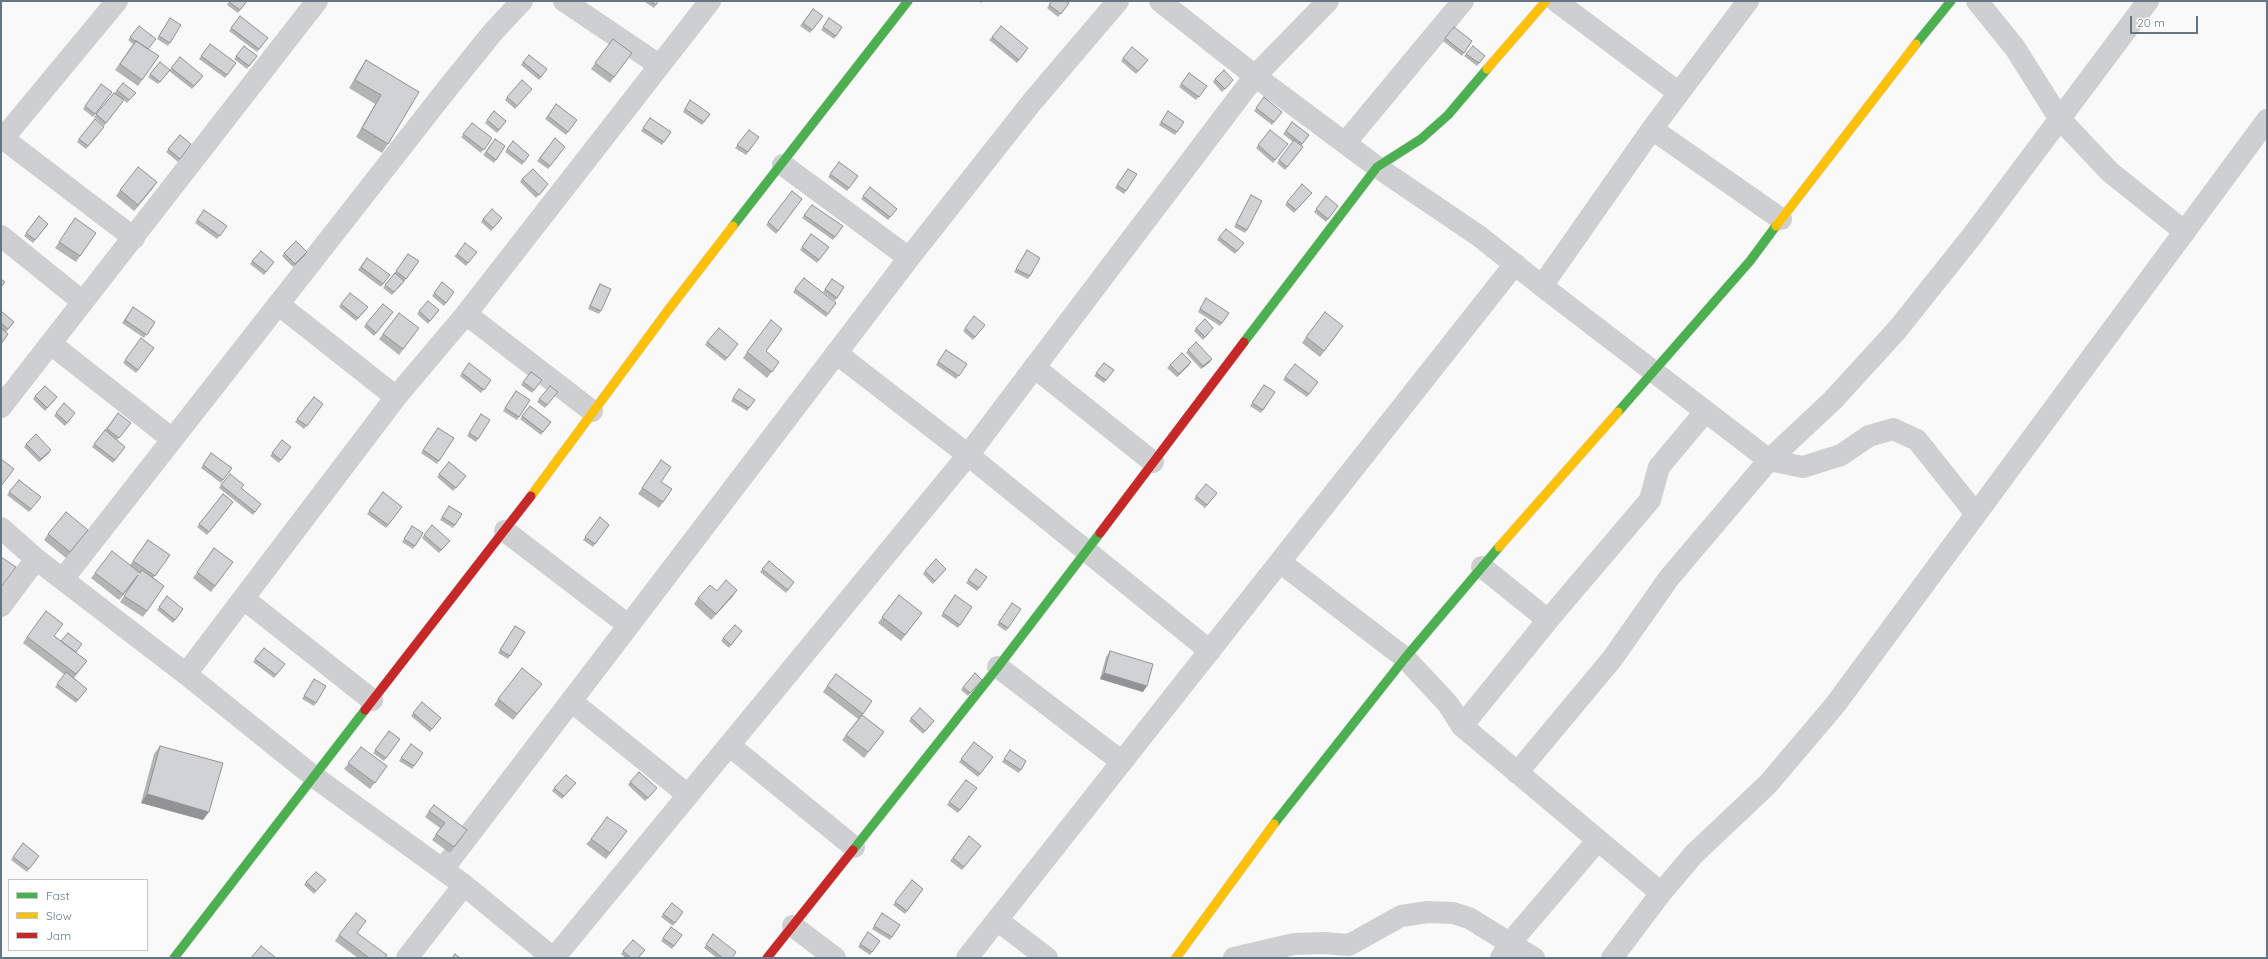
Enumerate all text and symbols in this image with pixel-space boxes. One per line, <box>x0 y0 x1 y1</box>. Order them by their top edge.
scale bar <box>2132 8 2200 34</box>
text: 20 m <box>2137 15 2165 30</box>
legend <box>8 879 148 951</box>
text: Fast <box>46 888 70 903</box>
text: Slow <box>46 908 72 923</box>
text: Jam <box>46 928 71 943</box>

